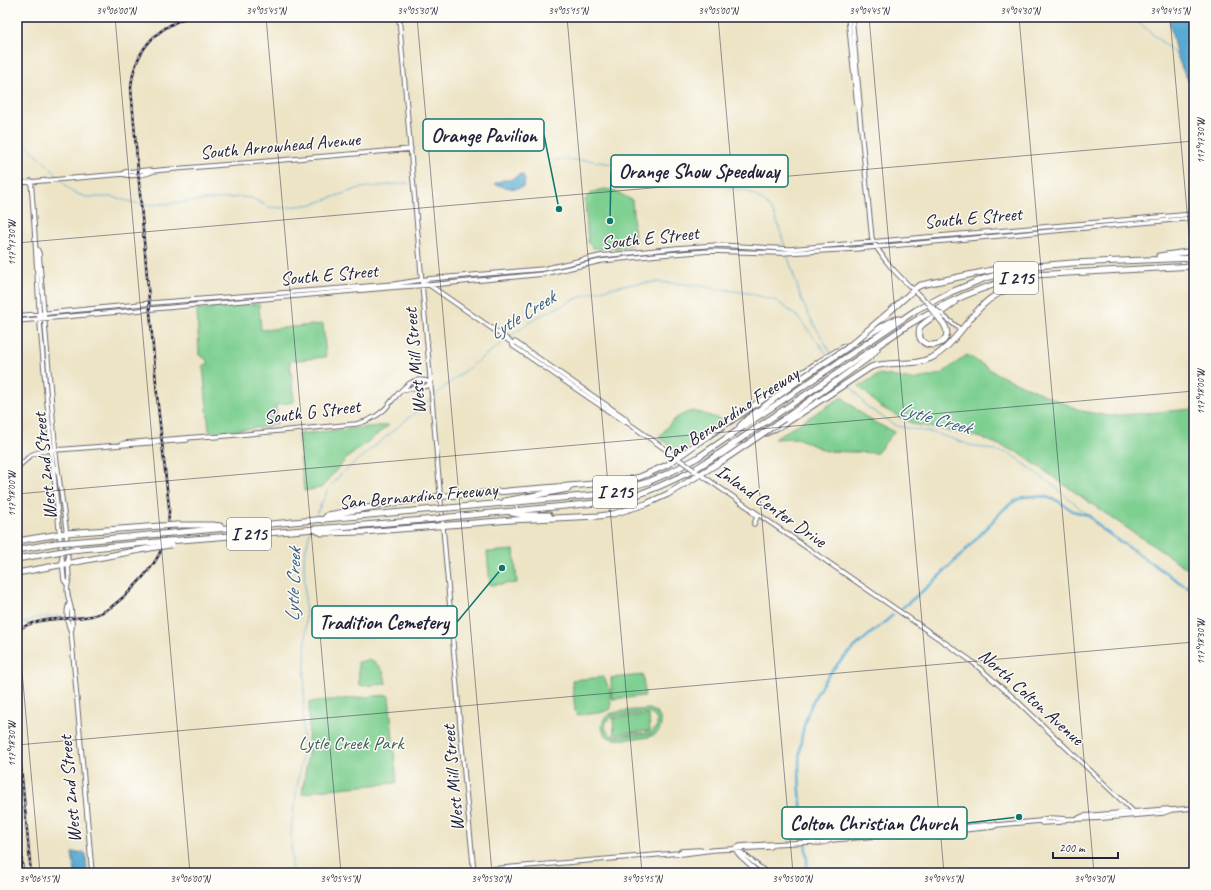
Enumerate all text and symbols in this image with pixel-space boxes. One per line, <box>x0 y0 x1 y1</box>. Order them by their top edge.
text: 34°06'00"N <box>96 4 138 17</box>
text: 34°05'45"N <box>246 4 288 17</box>
text: 34°05'30"N <box>397 4 439 17</box>
text: 34°05'15"N <box>548 4 590 17</box>
text: 34°05'00"N <box>698 4 740 17</box>
text: 34°04'45"N <box>849 4 891 17</box>
text: 34°04'30"N <box>1000 4 1042 17</box>
text: 34°04'15"N <box>1150 4 1192 17</box>
text: 117°17'30"W <box>1194 117 1207 164</box>
callout: Orange Pavilion <box>423 119 544 151</box>
text: Orange Pavilion <box>431 123 539 148</box>
street label: South Arrowhead Avenue <box>199 127 363 165</box>
callout: Orange Show Speedway <box>611 155 788 187</box>
text: Orange Show Speedway <box>619 159 782 184</box>
street label: South E Street <box>923 202 1025 234</box>
text: 117°17'30"W <box>5 219 18 266</box>
street label: South E Street <box>600 221 702 255</box>
street label: South E Street <box>279 259 381 291</box>
road number: I 215 <box>994 262 1038 294</box>
water label: Lytle Creek <box>484 283 563 345</box>
street label: West Mill Street <box>398 305 432 415</box>
street label: San Bernardino Freeway <box>657 361 804 468</box>
text: 117°18'00"W <box>1194 368 1207 415</box>
street label: South G Street <box>262 394 363 430</box>
water label: Lytle Creek <box>896 396 977 441</box>
street label: West 2nd Street <box>27 410 63 521</box>
street label: Inland Center Drive <box>711 459 832 554</box>
text: 117°18'00"W <box>5 470 18 517</box>
road number: I 215 <box>593 476 637 508</box>
street label: San Bernardino Freeway <box>338 477 500 515</box>
road number: I 215 <box>227 518 271 550</box>
water label: Lytle Creek <box>279 544 307 622</box>
callout: Tradition Cemetery <box>312 606 457 638</box>
text: Tradition Cemetery <box>319 610 451 636</box>
text: 117°18'30"W <box>1194 618 1207 665</box>
street label: North Colton Avenue <box>973 643 1090 752</box>
text: 117°18'30"W <box>5 720 18 767</box>
street label: West Mill Street <box>436 722 470 832</box>
park label: Lytle Creek Park <box>299 731 405 755</box>
street label: West 2nd Street <box>53 733 87 844</box>
callout: Colton Christian Church <box>782 807 967 839</box>
text: Colton Christian Church <box>790 811 959 836</box>
scale bar <box>1053 834 1118 860</box>
text: 200 m <box>1059 840 1086 856</box>
text: 34°06'15"N <box>19 872 61 885</box>
text: 34°06'00"N <box>170 872 212 885</box>
text: 34°05'45"N <box>320 872 362 885</box>
text: 34°05'30"N <box>471 872 513 885</box>
text: 34°05'15"N <box>622 872 664 885</box>
text: 34°05'00"N <box>772 872 814 885</box>
text: 34°04'45"N <box>923 872 965 885</box>
text: 34°04'30"N <box>1074 872 1116 885</box>

